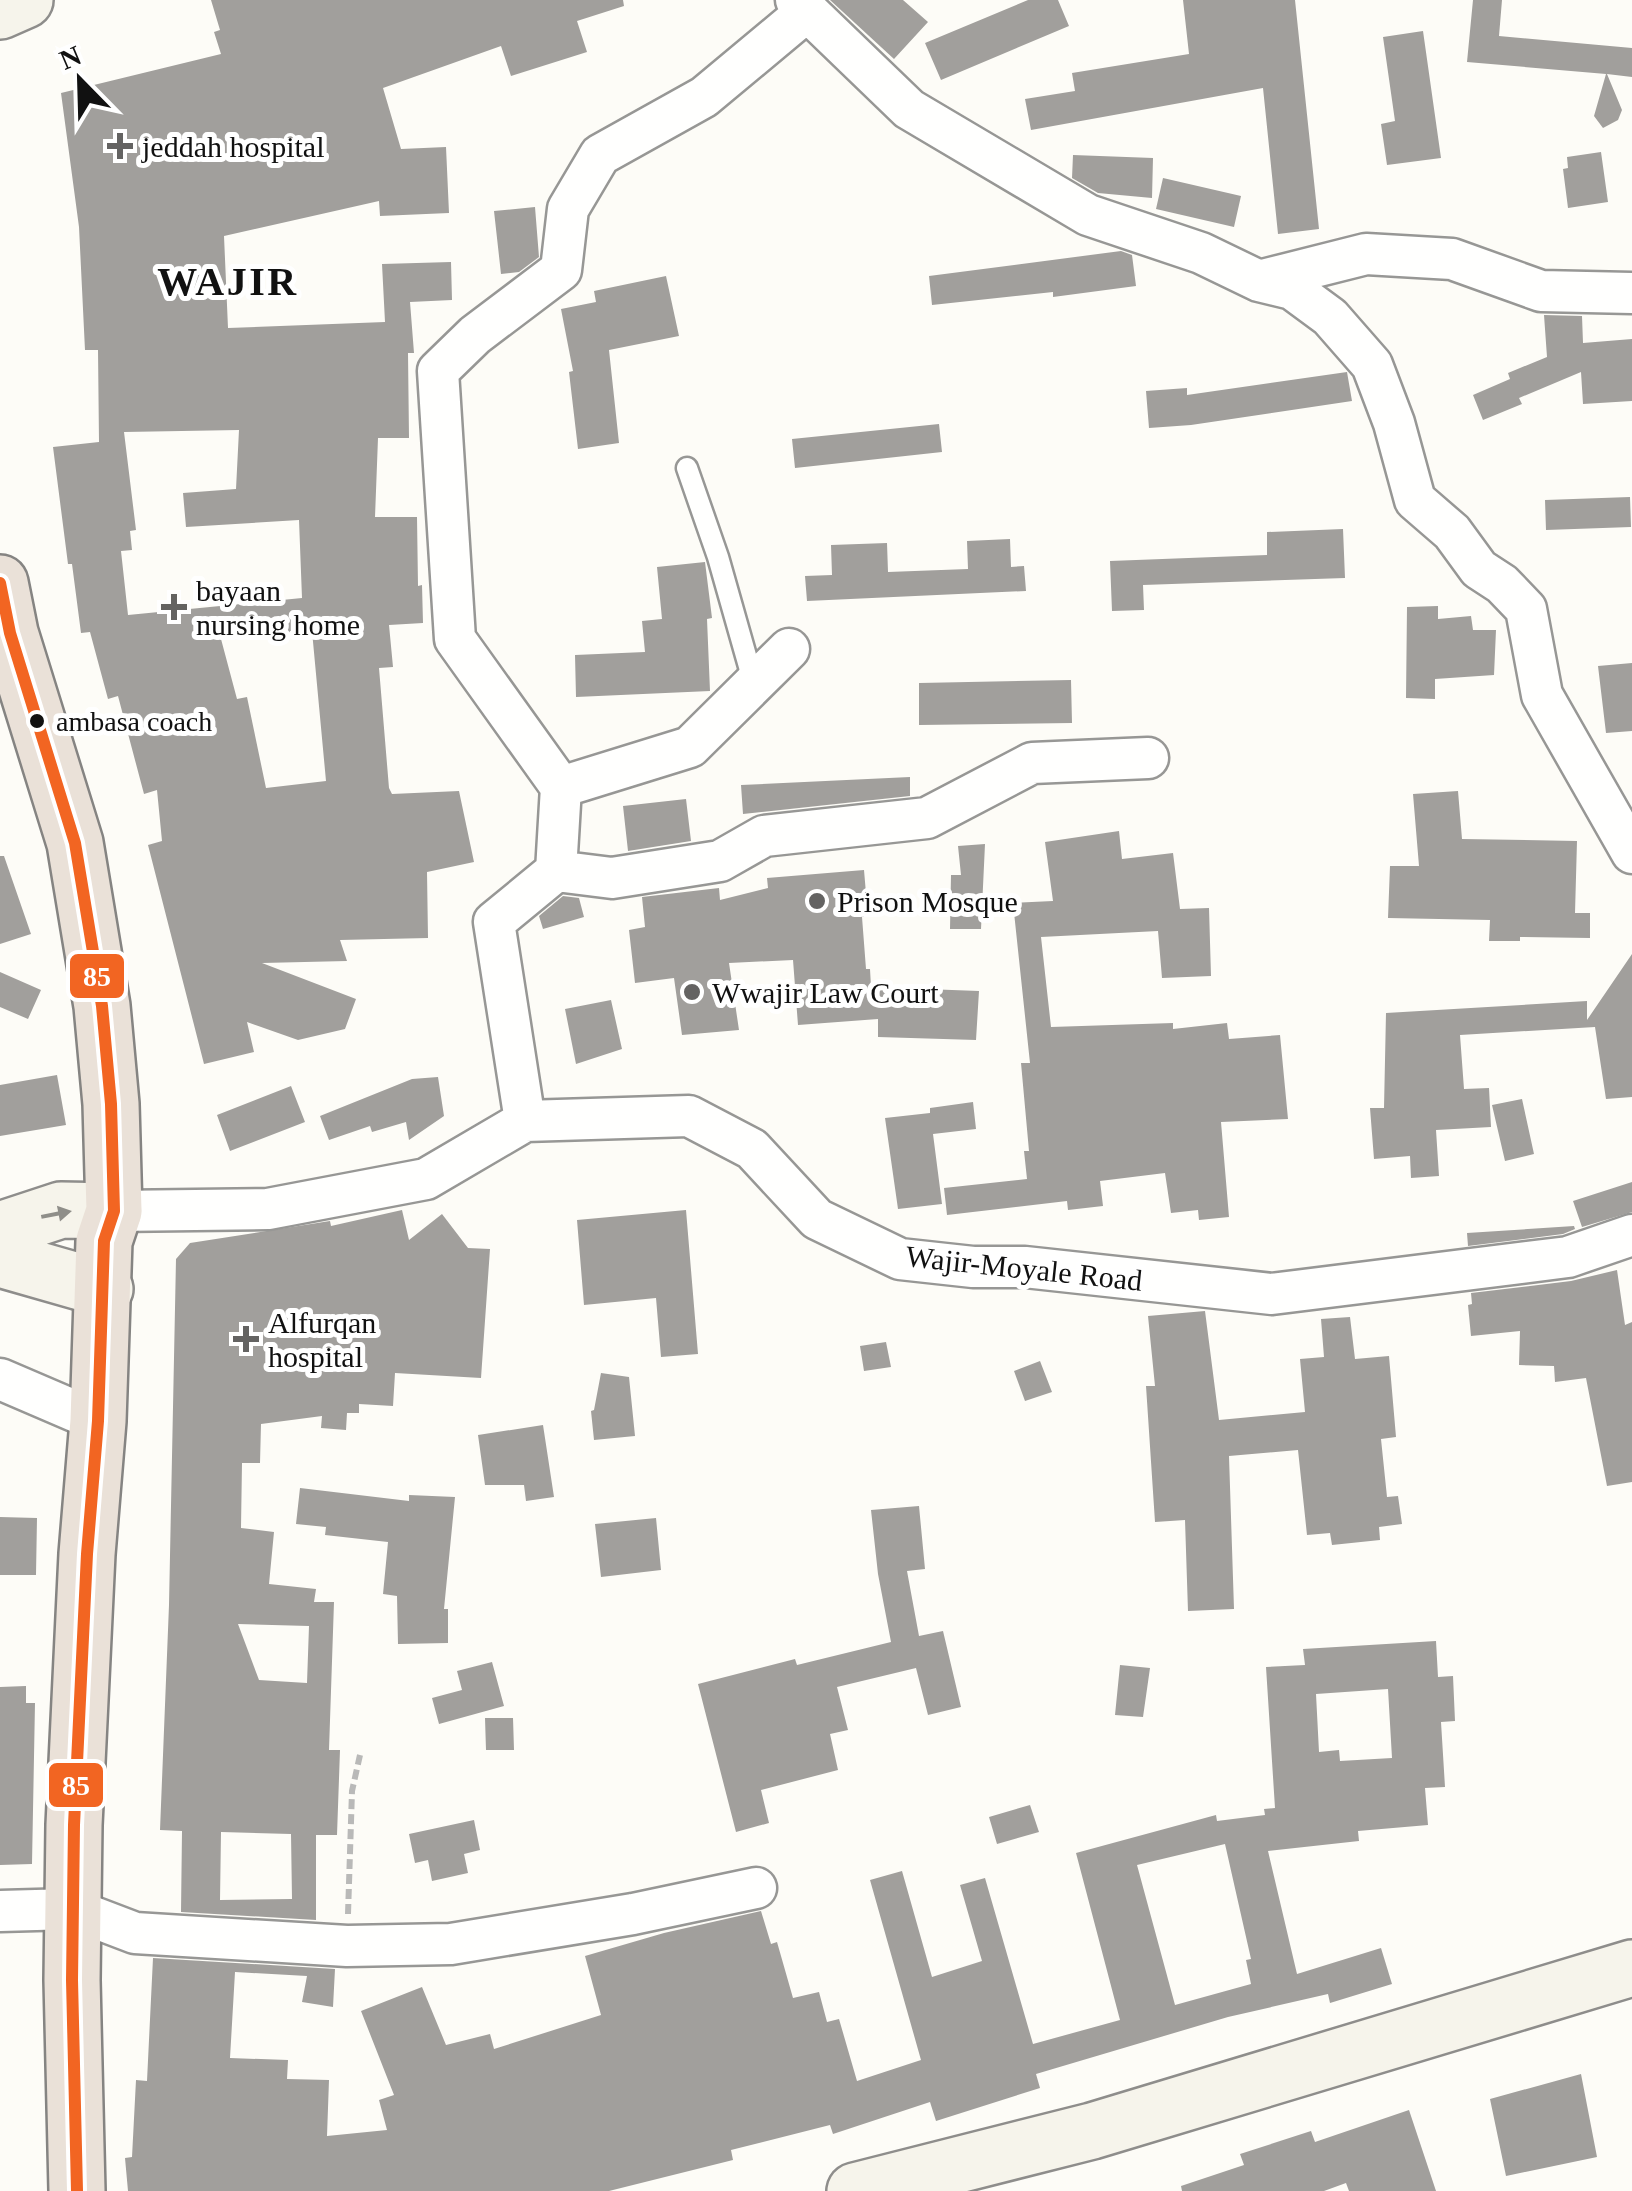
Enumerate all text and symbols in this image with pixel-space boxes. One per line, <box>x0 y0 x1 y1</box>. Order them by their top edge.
north arrow <box>30 30 130 130</box>
text: N <box>55 39 86 76</box>
place label: jeddah hospital <box>141 130 324 163</box>
marker: jeddah hospital <box>107 133 133 159</box>
district label: WAJIR <box>157 259 299 304</box>
place label: bayaan nursing home <box>196 574 360 641</box>
marker: bayaan nursing home <box>161 594 187 620</box>
place label: ambasa coach <box>56 706 212 737</box>
marker: ambasa coach <box>27 711 47 731</box>
place label: Prison Mosque <box>837 885 1018 918</box>
marker: Prison Mosque <box>806 890 828 912</box>
line badge: 85 <box>68 952 126 1000</box>
text: 85 <box>83 961 111 992</box>
place label: Wwajir Law Court <box>712 976 939 1009</box>
marker: Wwajir Law Court <box>681 981 703 1003</box>
one-way arrow <box>41 1206 72 1221</box>
street label: Wajir-Moyale Road <box>904 1239 1144 1297</box>
place label: Alfurqan hospital <box>268 1306 376 1373</box>
marker: Alfurqan hospital <box>233 1326 259 1352</box>
line badge: 85 <box>47 1761 105 1809</box>
text: 85 <box>62 1770 90 1801</box>

